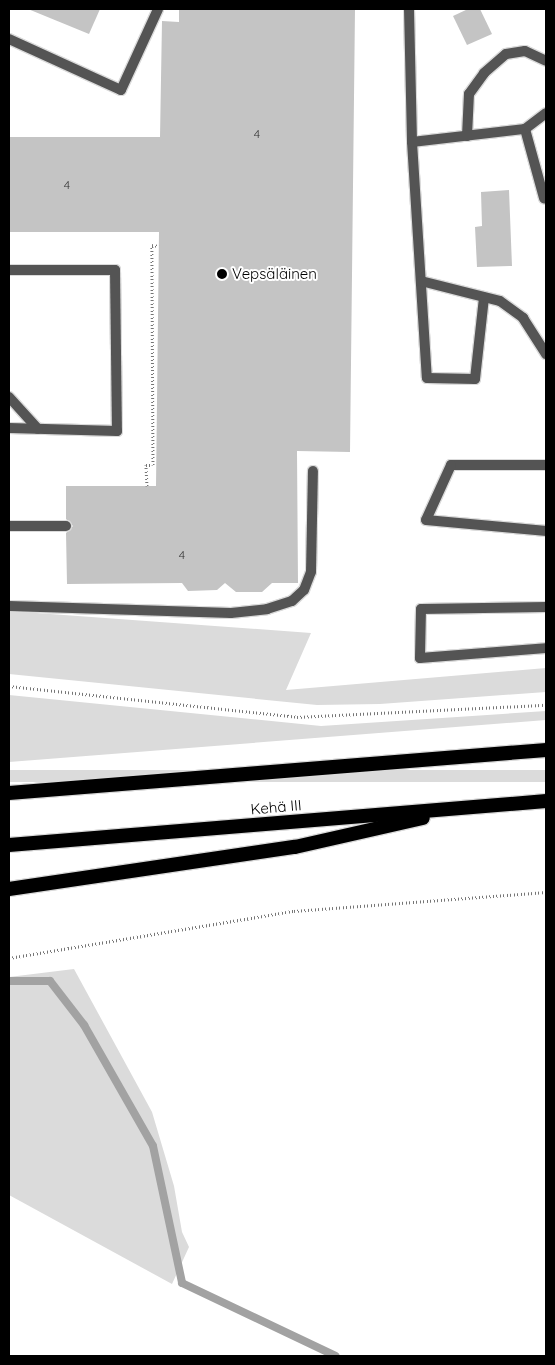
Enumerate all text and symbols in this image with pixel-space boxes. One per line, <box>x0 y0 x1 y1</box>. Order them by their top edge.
house number: 4 <box>254 127 260 141</box>
house number: 4 <box>64 178 70 192</box>
place label: Vepsäläinen <box>232 265 317 283</box>
marker: Vepsäläinen <box>216 268 228 280</box>
house number: 4 <box>179 548 185 562</box>
street label: Kehä III <box>250 796 302 818</box>

